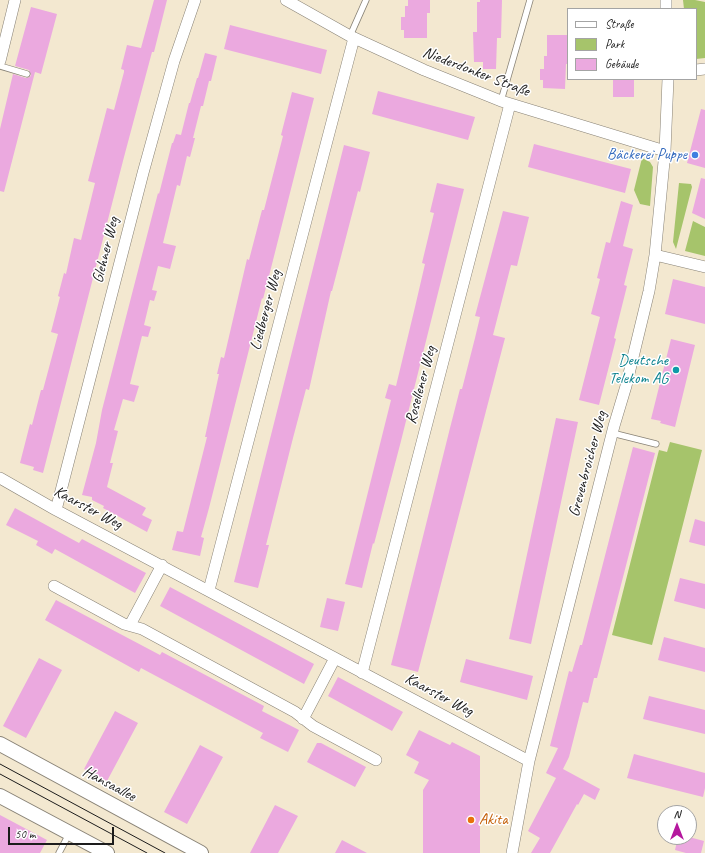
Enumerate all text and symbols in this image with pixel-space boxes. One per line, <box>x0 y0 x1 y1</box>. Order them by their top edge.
legend <box>567 8 697 80</box>
text: Straße <box>605 16 633 32</box>
text: Park <box>605 36 624 52</box>
street label: Niederdonker Straße <box>420 43 532 101</box>
text: Gebäude <box>605 56 638 72</box>
place label: Bäckerei Puppe <box>607 145 687 165</box>
marker: Bäckerei Puppe <box>690 150 700 160</box>
street label: Glehner Weg <box>88 215 124 285</box>
street label: Liedberger Weg <box>246 268 286 352</box>
street label: Rosellener Weg <box>401 344 441 426</box>
place label: Deutsche Telekom AG <box>609 351 668 389</box>
marker: Deutsche Telekom AG <box>671 365 681 375</box>
street label: Grevenbroicher Weg <box>565 409 611 519</box>
street label: Kaarster Weg <box>51 482 125 534</box>
street label: Kaarster Weg <box>402 669 476 721</box>
street label: Hansaallee <box>79 762 139 806</box>
north arrow <box>657 805 697 845</box>
text: N <box>674 807 680 821</box>
place label: Akita <box>479 810 508 830</box>
marker: Akita <box>466 815 476 825</box>
scale bar <box>10 819 116 845</box>
text: 50 m <box>15 826 35 842</box>

